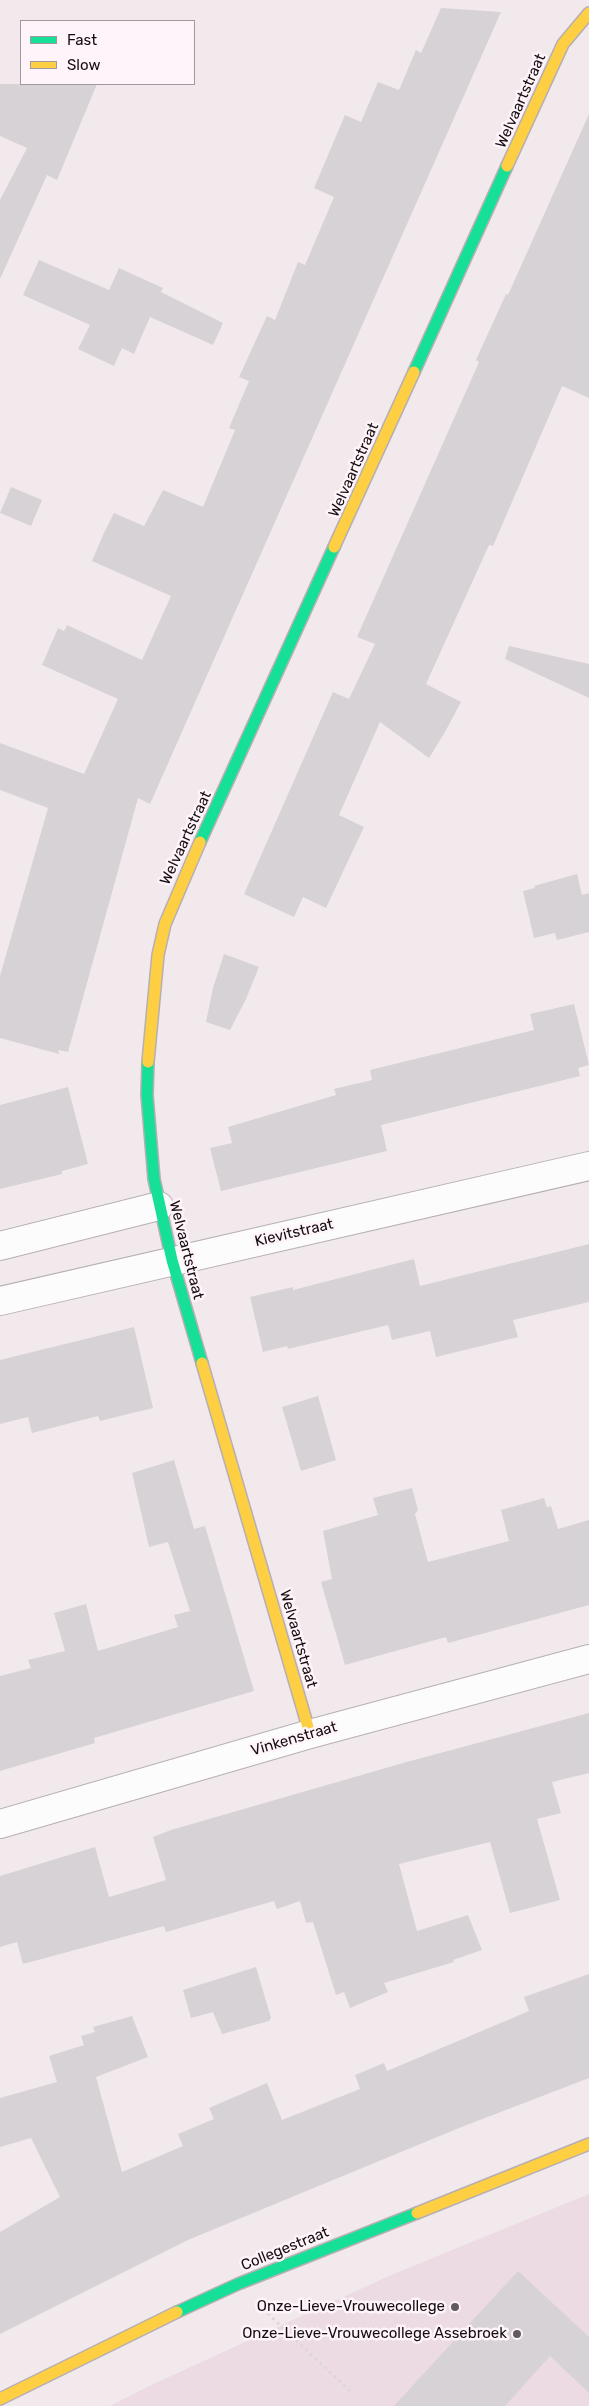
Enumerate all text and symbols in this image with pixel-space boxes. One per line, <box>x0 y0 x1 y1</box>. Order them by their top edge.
legend <box>20 20 195 85</box>
text: Fast <box>67 31 97 49</box>
street label: Welvaartstraat <box>492 51 550 151</box>
text: Slow <box>67 56 100 74</box>
street label: Welvaartstraat <box>325 420 383 520</box>
street label: Welvaartstraat <box>156 788 216 888</box>
street label: Welvaartstraat <box>165 1199 207 1301</box>
street label: Kievitstraat <box>253 1215 335 1251</box>
street label: Welvaartstraat <box>275 1588 321 1690</box>
street label: Vinkenstraat <box>249 1718 339 1760</box>
street label: Collegestraat <box>238 2223 332 2275</box>
place label: Onze-Lieve-Vrouwecollege <box>257 2298 445 2316</box>
marker: Onze-Lieve-Vrouwecollege <box>449 2301 461 2313</box>
place label: Onze-Lieve-Vrouwecollege Assebroek <box>242 2325 507 2343</box>
marker: Onze-Lieve-Vrouwecollege Assebroek <box>511 2328 523 2340</box>

